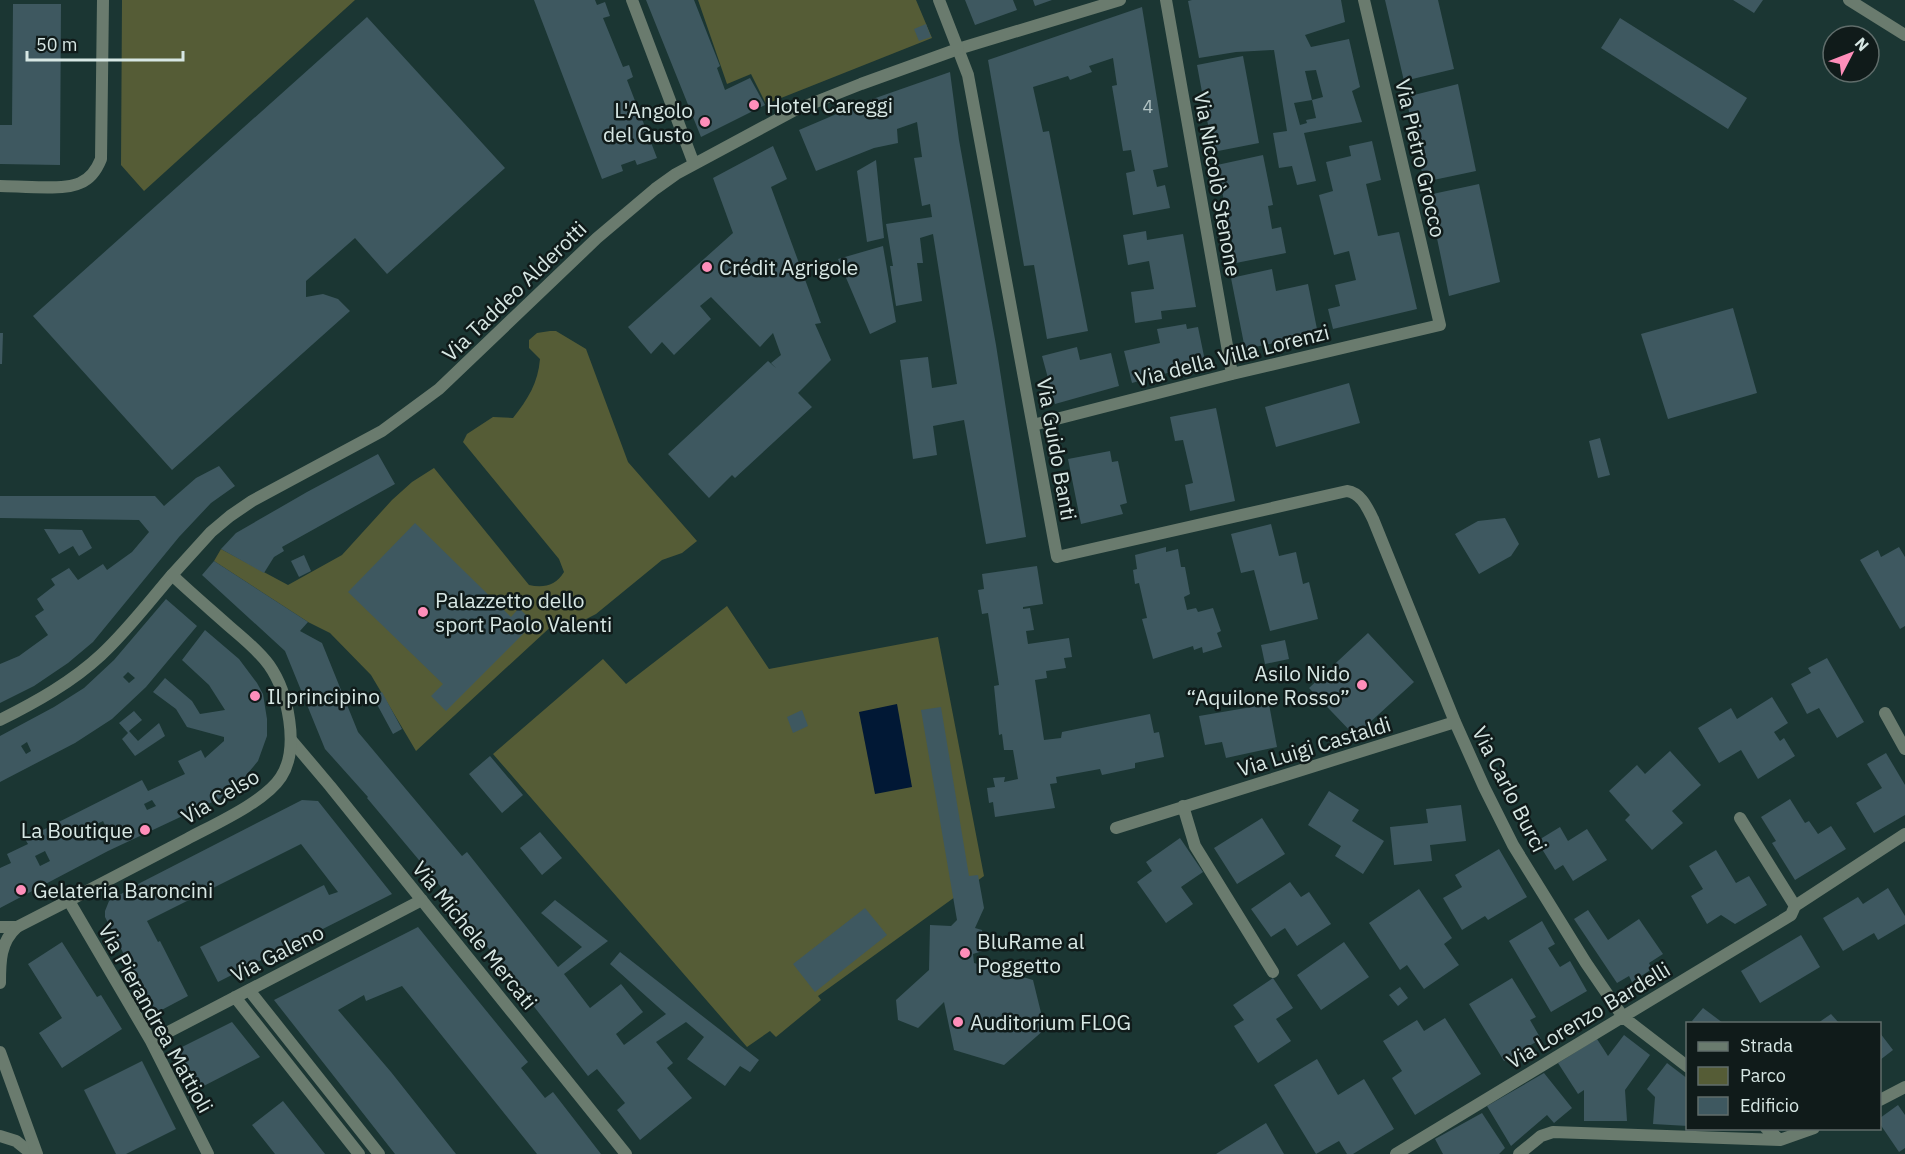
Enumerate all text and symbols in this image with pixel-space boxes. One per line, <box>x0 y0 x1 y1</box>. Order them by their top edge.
scale bar <box>27 24 183 62</box>
north arrow <box>1821 24 1881 84</box>
text: 50 m <box>36 33 78 56</box>
text: N <box>1851 33 1873 55</box>
street label: Via Pietro Grocco <box>1389 76 1453 240</box>
street label: Via Niccolò Stenone <box>1188 89 1248 279</box>
place label: Hotel Careggi <box>766 91 893 119</box>
house number: 4 <box>1143 95 1154 118</box>
place label: L'Angolo del Gusto <box>603 96 693 148</box>
marker: Hotel Careggi <box>747 98 761 112</box>
marker: L'Angolo del Gusto <box>698 115 712 129</box>
street label: Via Taddeo Alderotti <box>436 215 592 367</box>
place label: Crédit Agrigole <box>719 253 858 281</box>
marker: Crédit Agrigole <box>700 260 714 274</box>
street label: Via della Villa Lorenzi <box>1132 317 1332 393</box>
street label: Via Guido Banti <box>1031 375 1083 523</box>
place label: Palazzetto dello sport Paolo Valenti <box>435 586 612 638</box>
marker: Palazzetto dello sport Paolo Valenti <box>416 605 430 619</box>
place label: Asilo Nido “Aquilone Rosso” <box>1186 659 1350 711</box>
marker: Asilo Nido “Aquilone Rosso” <box>1355 678 1369 692</box>
place label: Il principino <box>267 682 380 710</box>
marker: Il principino <box>248 689 262 703</box>
street label: Via Luigi Castaldi <box>1234 709 1394 783</box>
street label: Via Carlo Burci <box>1466 721 1554 857</box>
street label: Via Celso <box>176 762 264 830</box>
place label: La Boutique <box>21 816 133 844</box>
marker: La Boutique <box>138 823 152 837</box>
street label: Via Michele Mercati <box>406 855 544 1015</box>
place label: Gelateria Baroncini <box>33 876 213 904</box>
marker: Gelateria Baroncini <box>14 883 28 897</box>
street label: Via Pierandrea Mattioli <box>92 918 220 1118</box>
street label: Via Galeno <box>226 918 328 988</box>
place label: BluRame al Poggetto <box>977 927 1085 979</box>
marker: BluRame al Poggetto <box>958 946 972 960</box>
street label: Via Lorenzo Bardelli <box>1501 955 1675 1075</box>
place label: Auditorium FLOG <box>970 1008 1131 1036</box>
marker: Auditorium FLOG <box>951 1015 965 1029</box>
legend <box>1686 1022 1881 1130</box>
text: Strada <box>1740 1034 1793 1057</box>
text: Parco <box>1740 1064 1786 1087</box>
text: Edificio <box>1740 1094 1799 1117</box>

